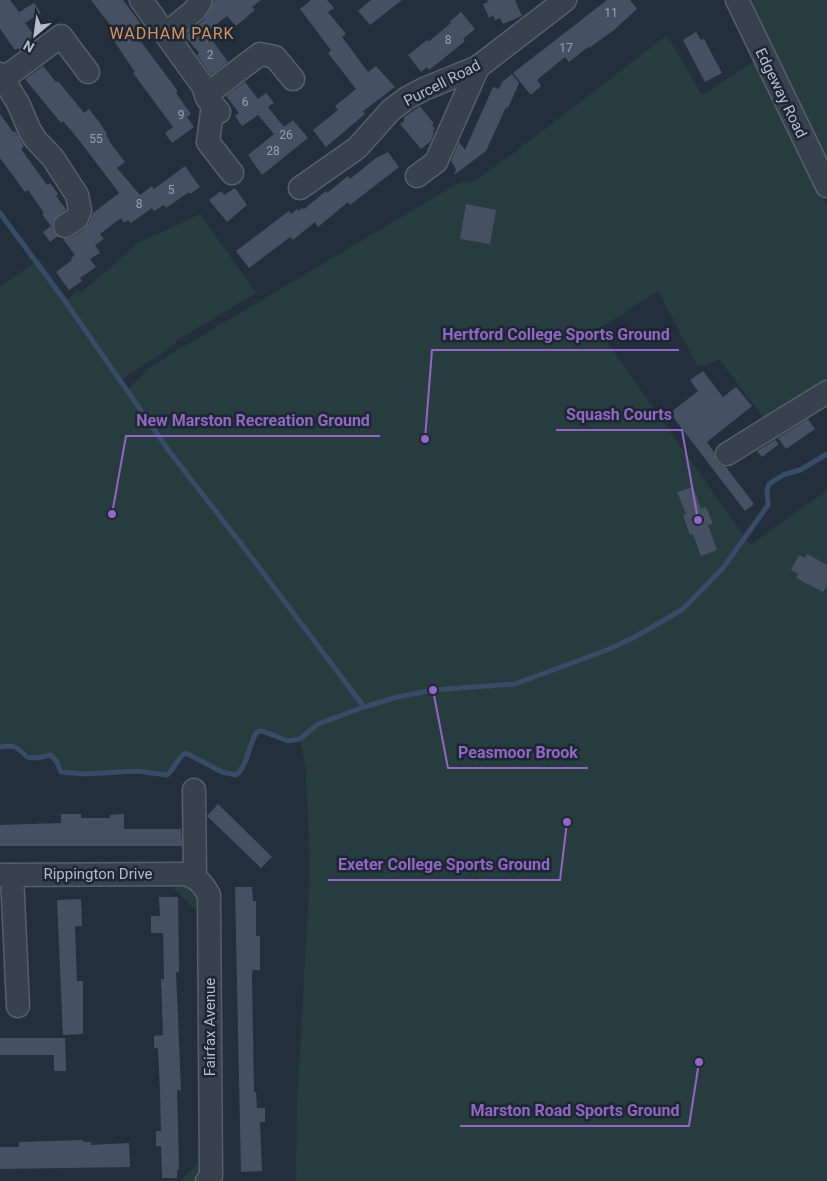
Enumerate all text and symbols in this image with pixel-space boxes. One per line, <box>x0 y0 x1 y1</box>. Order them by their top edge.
house number: 11 <box>604 6 618 20</box>
north arrow <box>10 10 60 60</box>
district label: WADHAM PARK <box>109 24 235 43</box>
house number: 8 <box>445 33 452 47</box>
text: N <box>20 37 37 56</box>
house number: 17 <box>559 41 573 55</box>
street label: Edgeway Road <box>751 45 811 141</box>
house number: 2 <box>207 48 214 62</box>
street label: Purcell Road <box>401 56 483 110</box>
house number: 6 <box>242 95 249 109</box>
house number: 9 <box>178 108 184 122</box>
house number: 26 <box>279 128 293 142</box>
house number: 55 <box>89 132 103 146</box>
house number: 28 <box>266 144 280 158</box>
house number: 5 <box>168 183 175 197</box>
house number: 8 <box>136 197 143 211</box>
callout: Hertford College Sports Ground <box>432 319 679 350</box>
text: Hertford College Sports Ground <box>442 325 670 344</box>
callout: Squash Courts <box>556 399 682 430</box>
callout: New Marston Recreation Ground <box>126 405 380 436</box>
text: Squash Courts <box>566 405 672 424</box>
text: New Marston Recreation Ground <box>136 411 370 430</box>
callout: Peasmoor Brook <box>448 737 588 768</box>
text: Peasmoor Brook <box>458 743 578 762</box>
callout: Exeter College Sports Ground <box>328 849 560 880</box>
text: Exeter College Sports Ground <box>338 855 550 874</box>
street label: Rippington Drive <box>43 865 153 883</box>
street label: Fairfax Avenue <box>201 978 219 1076</box>
callout: Marston Road Sports Ground <box>460 1095 689 1126</box>
text: Marston Road Sports Ground <box>471 1101 679 1120</box>

